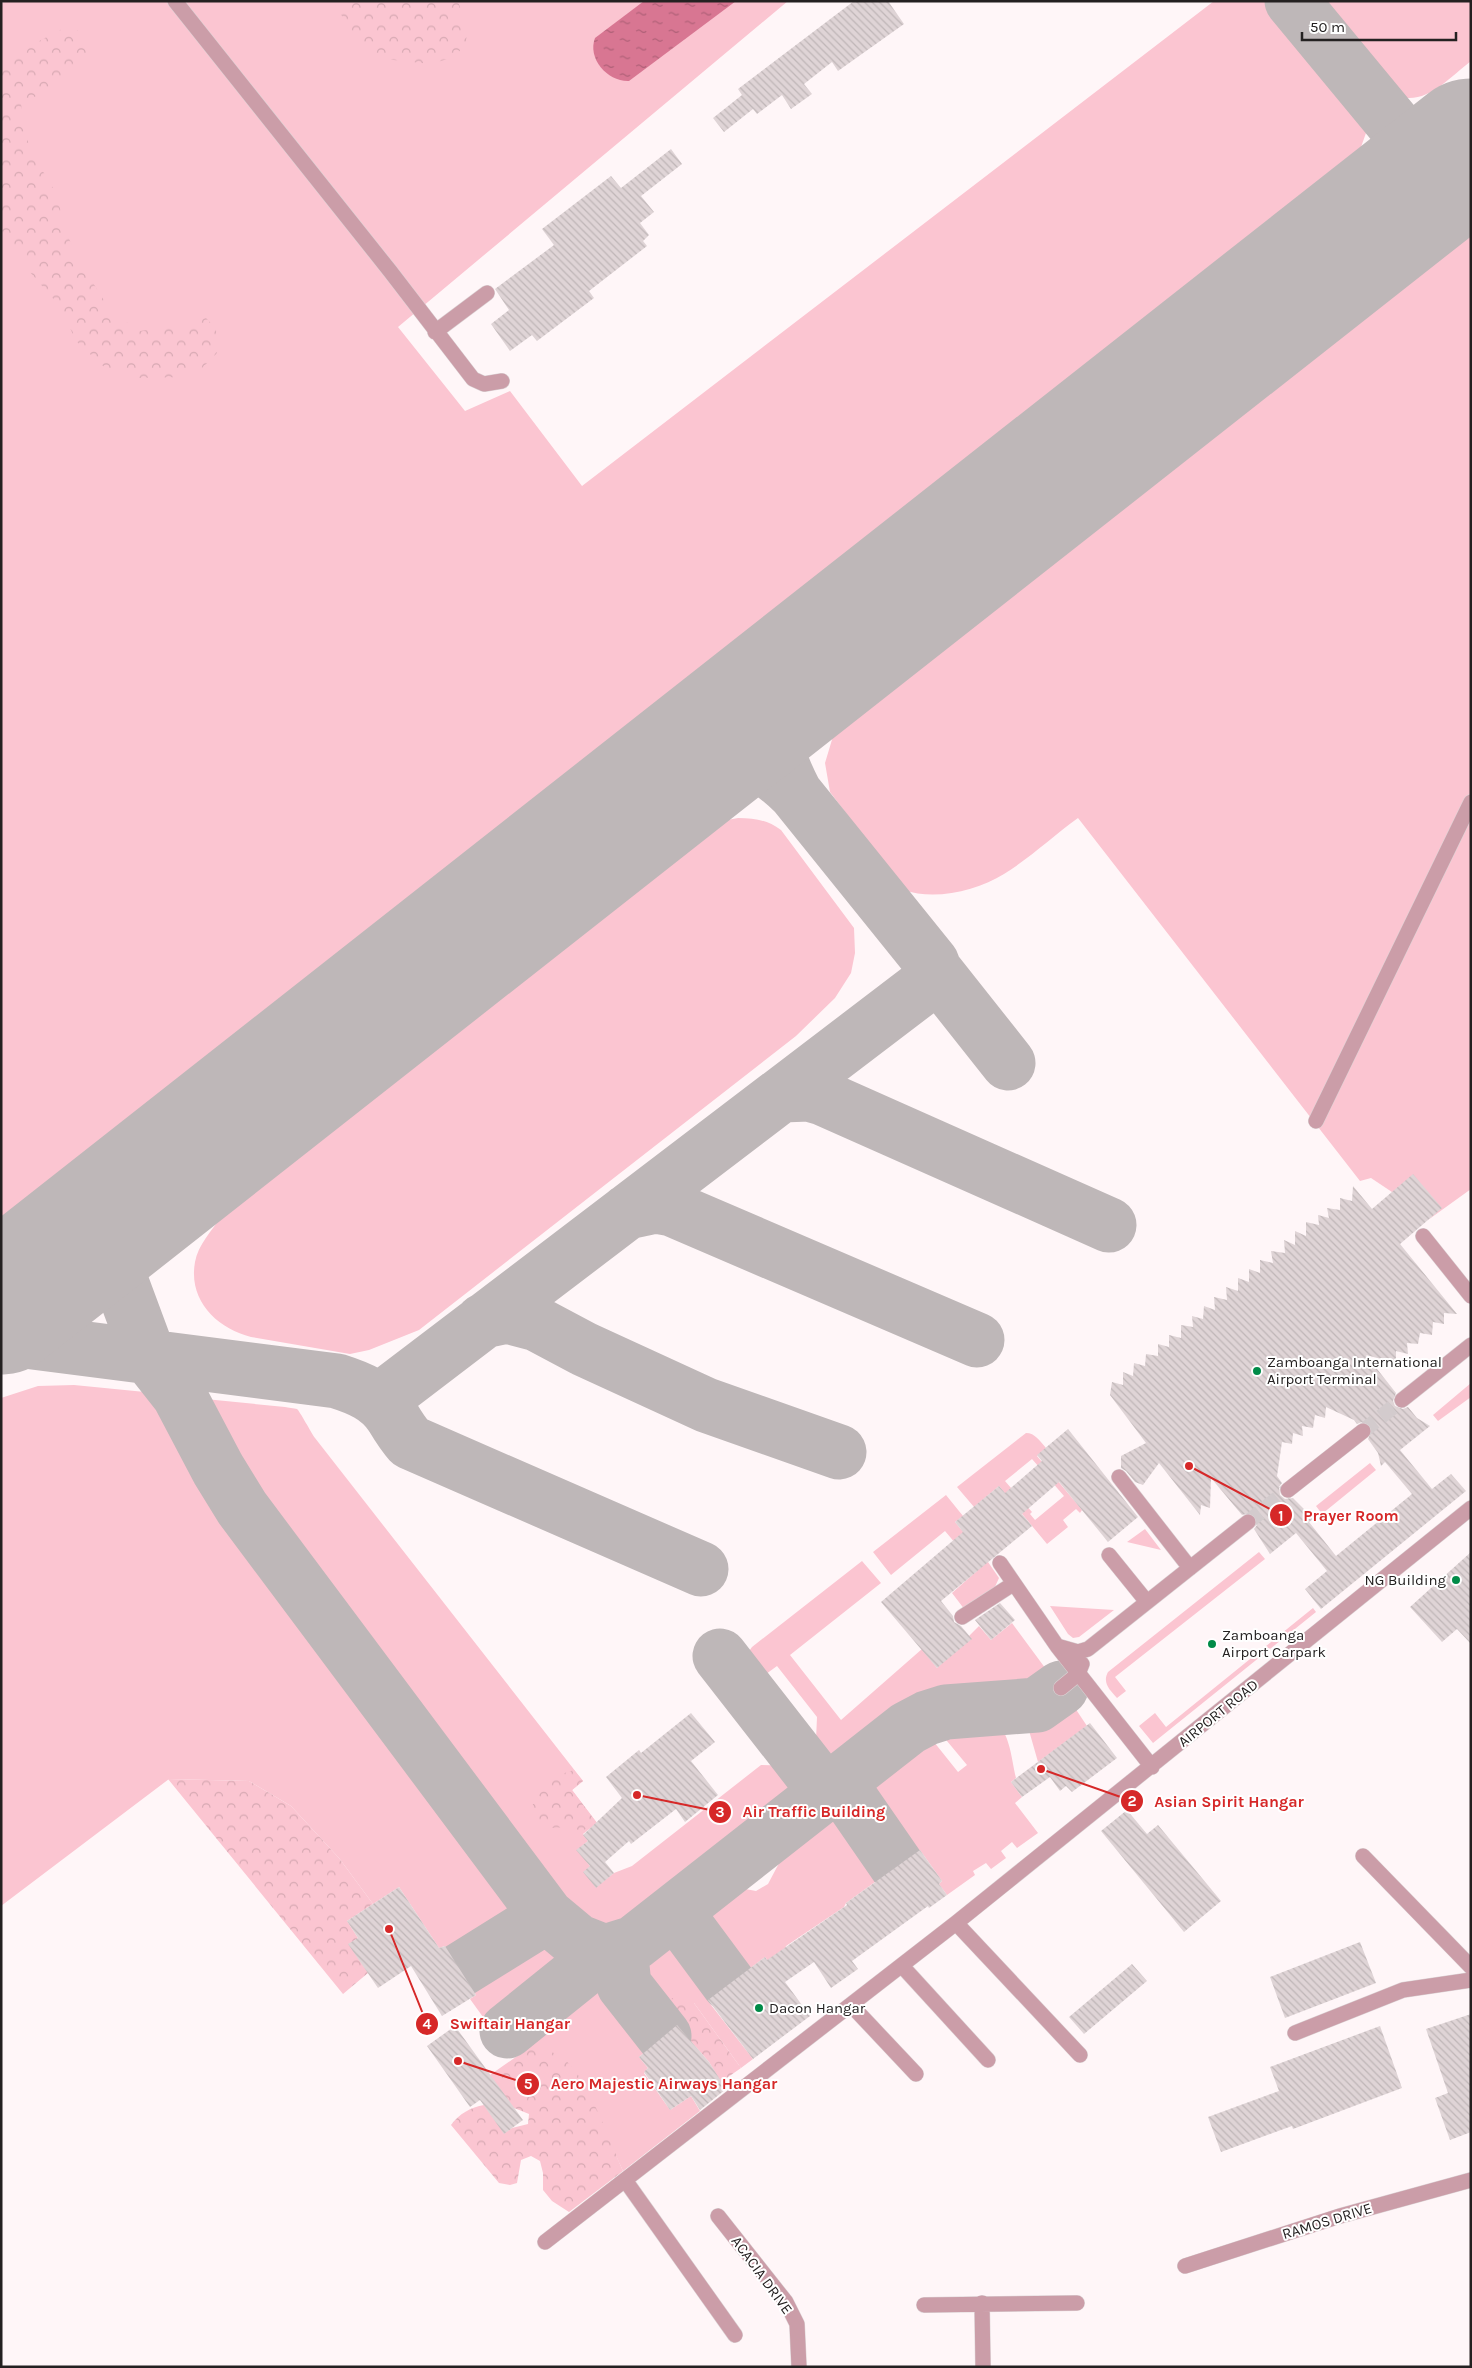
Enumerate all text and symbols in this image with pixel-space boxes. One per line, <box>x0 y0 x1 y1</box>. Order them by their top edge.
scale bar <box>1302 10 1456 42</box>
text: 50 m <box>1310 18 1345 36</box>
place label: Zamboanga International Airport Terminal <box>1267 1353 1442 1388</box>
marker: Zamboanga International Airport Terminal <box>1251 1365 1263 1377</box>
callout: Prayer Room <box>1268 1500 1409 1531</box>
text: Prayer Room <box>1303 1506 1399 1525</box>
text: 1 <box>1278 1507 1284 1525</box>
place label: NG Building <box>1365 1571 1447 1589</box>
marker: NG Building <box>1450 1574 1462 1586</box>
place label: Zamboanga Airport Carpark <box>1222 1626 1326 1661</box>
marker: Zamboanga Airport Carpark <box>1206 1638 1218 1650</box>
street label: AIRPORT ROAD <box>1174 1675 1262 1751</box>
callout: Asian Spirit Hangar <box>1119 1786 1314 1817</box>
text: 2 <box>1127 1792 1137 1810</box>
text: Asian Spirit Hangar <box>1154 1792 1305 1811</box>
callout: Air Traffic Building <box>708 1796 896 1827</box>
text: Air Traffic Building <box>743 1802 885 1821</box>
text: 3 <box>715 1803 725 1821</box>
place label: Dacon Hangar <box>769 1999 866 2017</box>
marker: Dacon Hangar <box>753 2002 765 2014</box>
callout: Swiftair Hangar <box>415 2008 580 2039</box>
text: Swiftair Hangar <box>450 2014 571 2033</box>
text: 4 <box>423 2015 432 2033</box>
callout: Aero Majestic Airways Hangar <box>516 2068 787 2099</box>
text: Aero Majestic Airways Hangar <box>551 2074 778 2093</box>
text: 5 <box>524 2075 533 2093</box>
street label: RAMOS DRIVE <box>1280 2199 1374 2243</box>
street label: ACACIA DRIVE <box>728 2232 796 2318</box>

